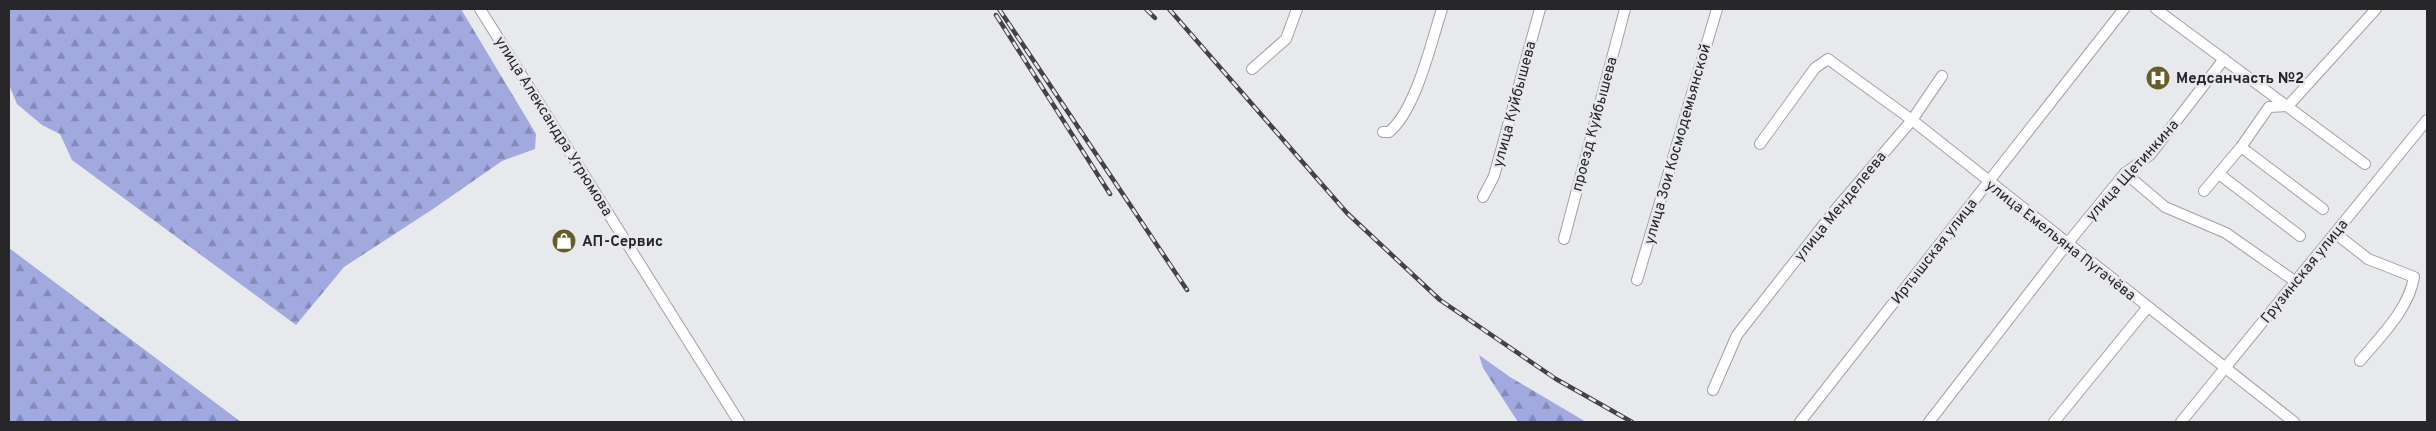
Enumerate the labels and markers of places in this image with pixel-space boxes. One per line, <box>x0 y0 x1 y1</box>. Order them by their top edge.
hospital icon: Медсанчасть №2 <box>2145 65 2171 91</box>
place label: Медсанчасть №2 <box>2176 70 2304 89</box>
shop icon: АП-Сервис <box>551 228 577 254</box>
place label: АП-Сервис <box>582 233 663 252</box>

